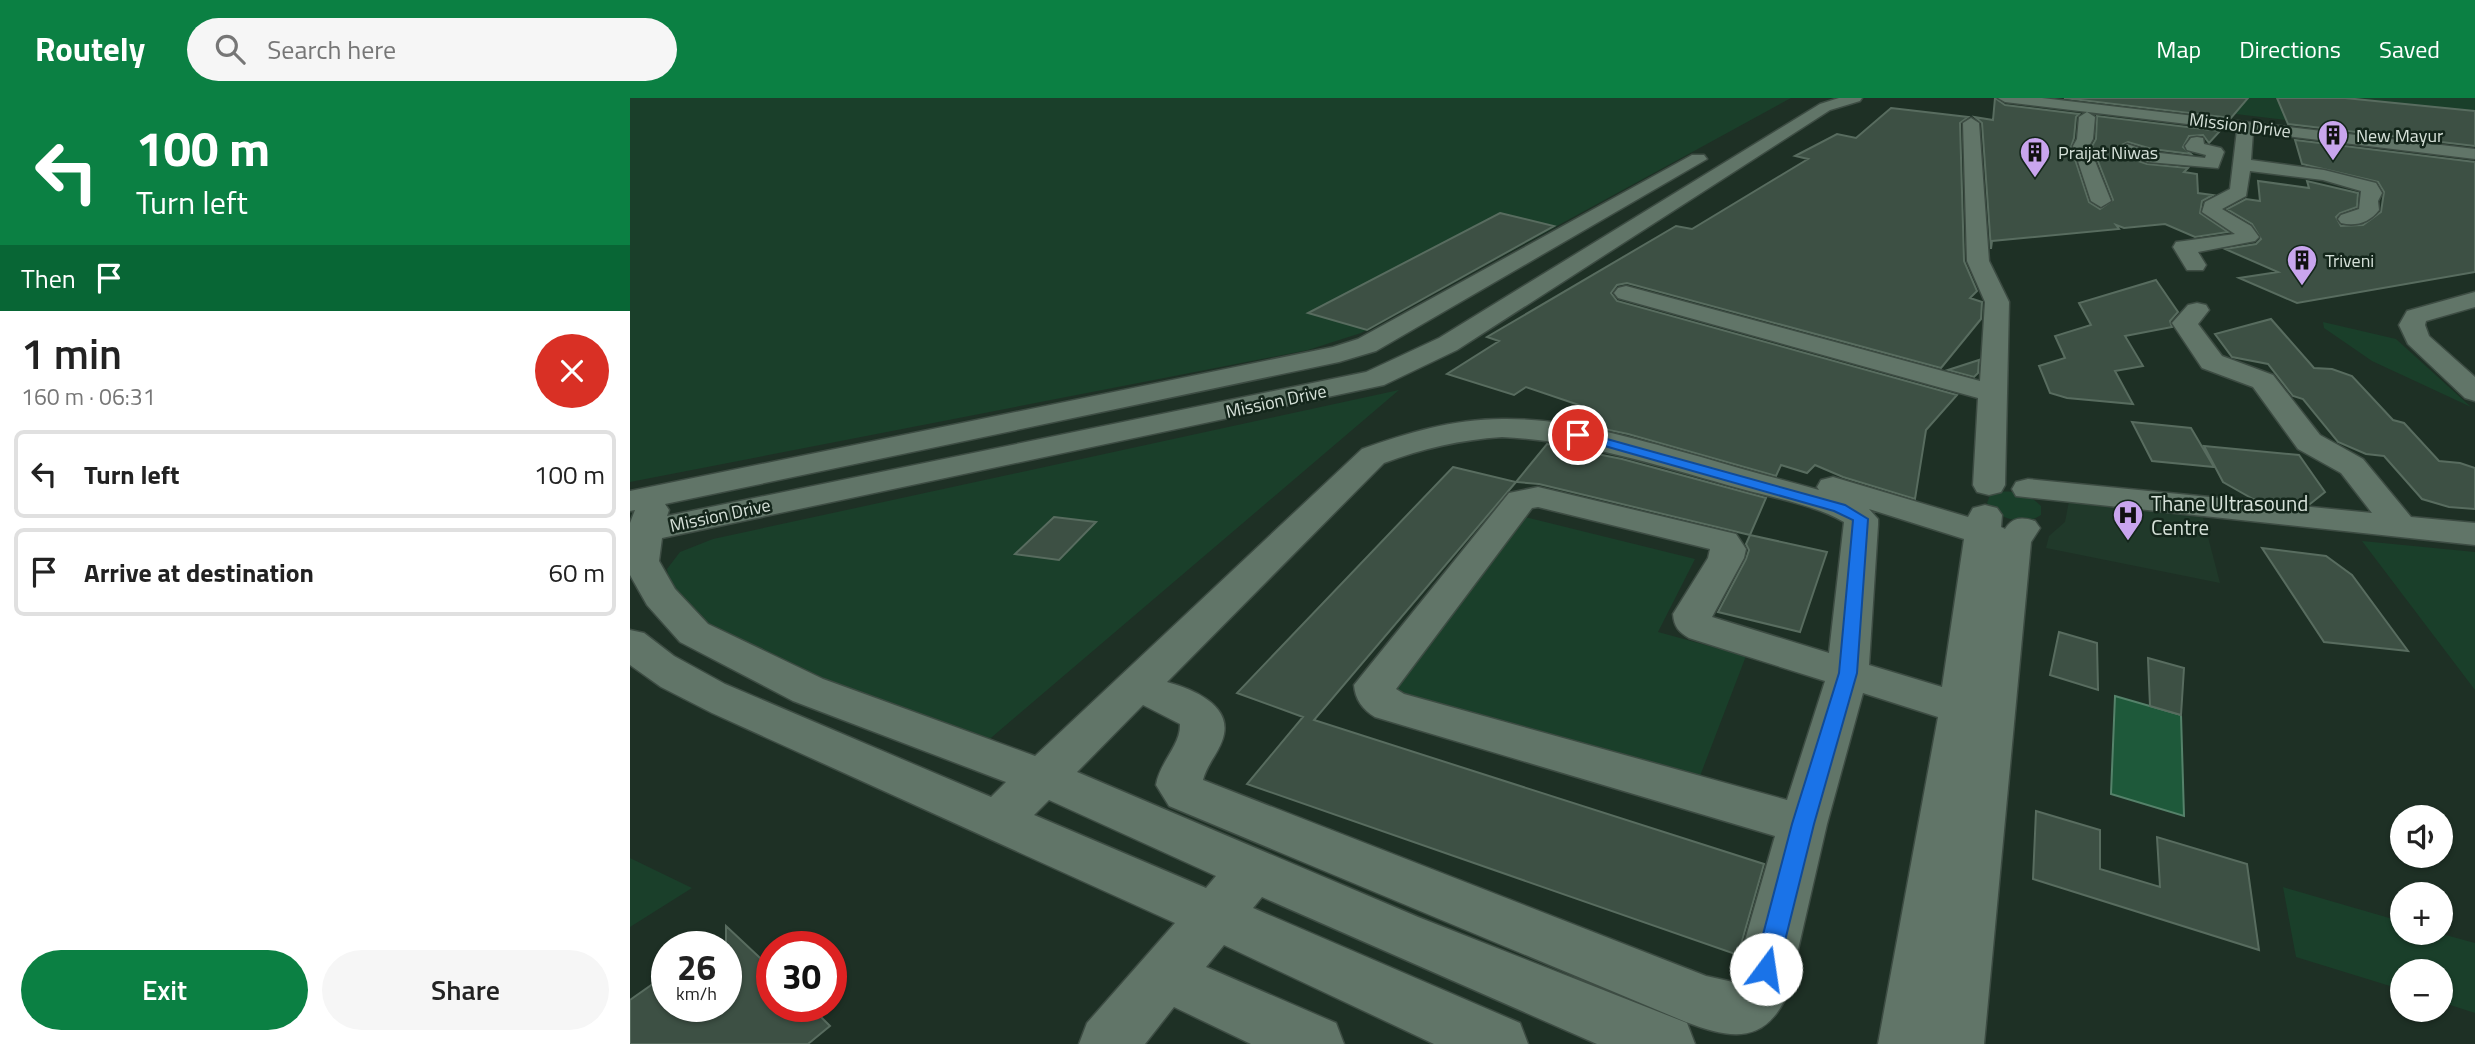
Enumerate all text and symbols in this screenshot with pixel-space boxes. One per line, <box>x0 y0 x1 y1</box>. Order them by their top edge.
search box <box>187 18 677 81</box>
text: Routely <box>35 24 145 74</box>
icon: search <box>211 30 249 68</box>
text: Search here <box>267 30 396 69</box>
text: Map <box>2156 31 2201 67</box>
text: Directions <box>2239 31 2341 67</box>
text: Saved <box>2379 31 2440 67</box>
street label: Mission Drive <box>2188 105 2292 145</box>
text: 100 m <box>136 110 270 185</box>
building icon: New Mayur <box>2316 118 2350 162</box>
place label: New Mayur <box>2356 122 2443 149</box>
icon: left <box>21 126 112 217</box>
building icon: Praijat Niwas <box>2018 135 2052 179</box>
place label: Praijat Niwas <box>2058 139 2158 166</box>
text: Turn left <box>136 178 248 226</box>
building icon: Triveni <box>2285 243 2319 287</box>
place label: Triveni <box>2325 247 2374 274</box>
text: Then <box>21 259 76 298</box>
icon: arrive <box>90 259 128 297</box>
text: 1 min <box>21 321 122 385</box>
button: close <box>535 334 609 408</box>
street label: Mission Drive <box>1223 377 1329 425</box>
text: 160 m · 06:31 <box>21 379 156 414</box>
pin <box>1548 405 1608 465</box>
icon: arrive <box>1559 416 1597 454</box>
icon: left <box>25 455 63 493</box>
text: Turn left <box>84 455 179 494</box>
text: 100 m <box>534 455 605 494</box>
place label: Thane Ultrasound Centre <box>2151 487 2308 543</box>
street label: Mission Drive <box>667 491 773 539</box>
hospital icon: Thane Ultrasound Centre <box>2111 498 2145 542</box>
icon: arrive <box>25 553 63 591</box>
text: Arrive at destination <box>84 553 314 592</box>
text: 60 m <box>548 553 605 592</box>
map controls <box>2390 805 2453 1022</box>
button: sound <box>2390 805 2453 868</box>
button: + <box>2390 882 2453 945</box>
speed limit sign: 30 <box>756 931 847 1022</box>
position arrow <box>1729 932 1803 1006</box>
text: 26 <box>677 940 716 994</box>
button: Exit <box>21 950 308 1030</box>
button: Share <box>322 950 609 1030</box>
button: − <box>2390 959 2453 1022</box>
text: km/h <box>676 980 717 1007</box>

